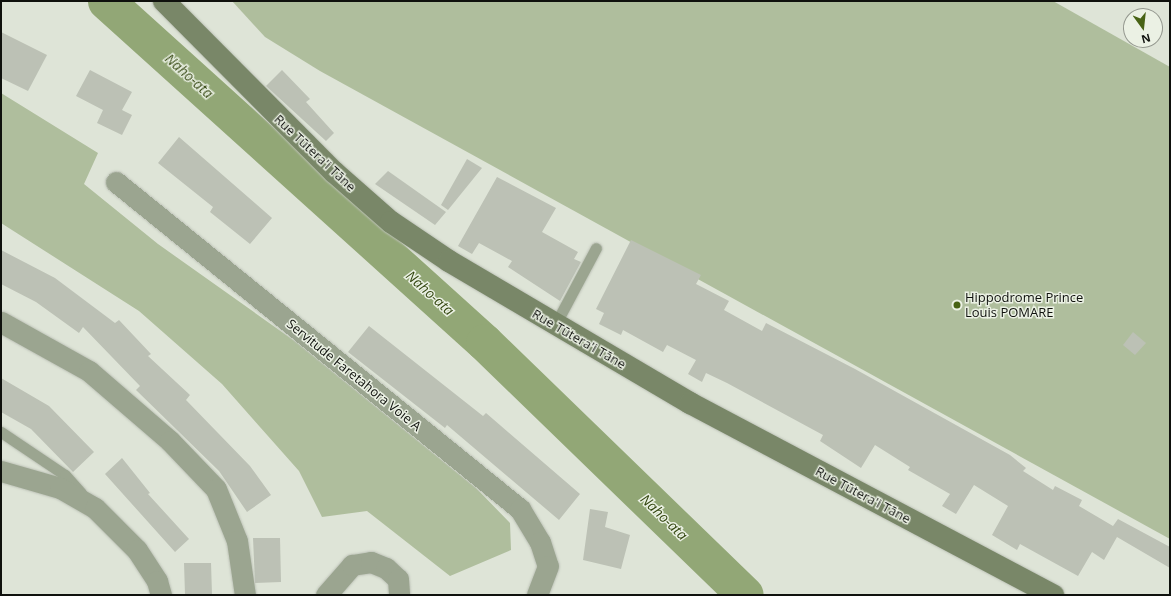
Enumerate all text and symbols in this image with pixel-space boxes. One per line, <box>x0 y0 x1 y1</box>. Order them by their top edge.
north arrow <box>1123 8 1163 48</box>
text: N <box>1140 31 1152 48</box>
water label: Naho-ata <box>162 50 216 102</box>
street label: Rue Tūtera'i Tāne <box>271 111 359 195</box>
water label: Naho-ata <box>403 267 457 319</box>
place label: Hippodrome Prince Louis POMARE <box>965 290 1083 321</box>
marker: Hippodrome Prince Louis POMARE <box>952 300 962 310</box>
street label: Rue Tūtera'i Tāne <box>529 306 629 372</box>
street label: Servitude Faretahora Voie A <box>284 316 424 434</box>
street label: Rue Tūtera'i Tāne <box>813 463 913 527</box>
water label: Naho-ata <box>637 491 691 543</box>

